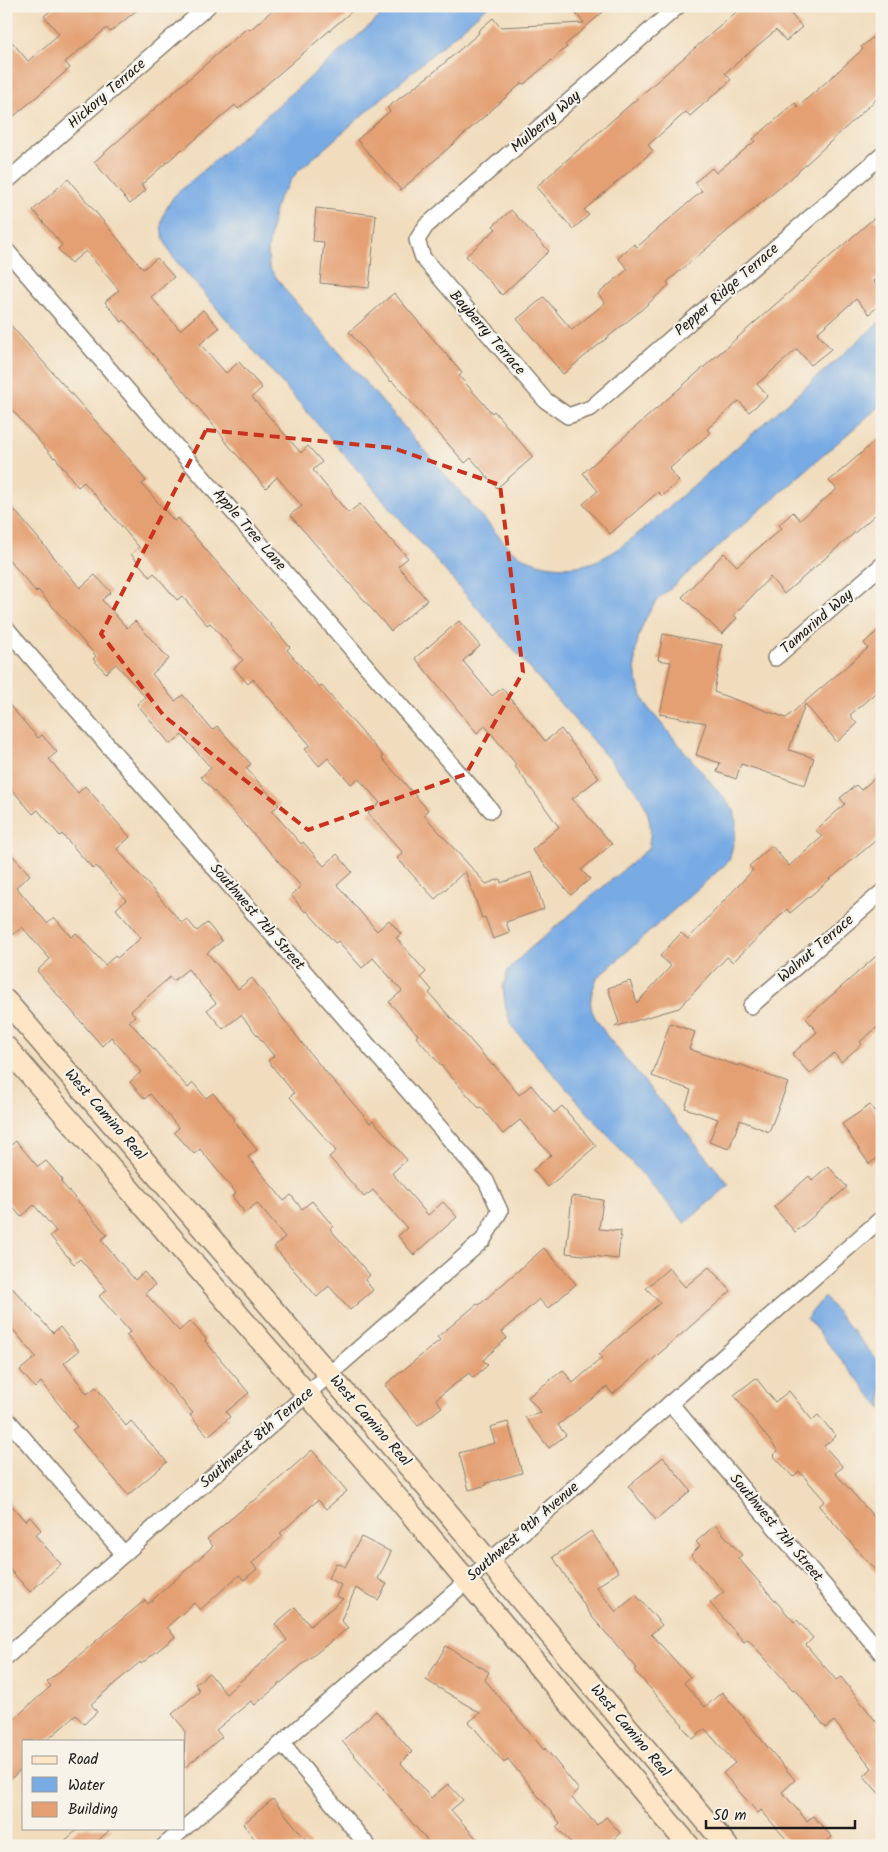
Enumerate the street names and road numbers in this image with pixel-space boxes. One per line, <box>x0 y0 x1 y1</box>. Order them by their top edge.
street label: Hickory Terrace <box>62 53 152 135</box>
street label: Mulberry Way <box>506 84 587 159</box>
street label: Pepper Ridge Terrace <box>669 238 785 342</box>
street label: Bayberry Terrace <box>443 285 531 381</box>
street label: Apple Tree Lane <box>206 483 292 577</box>
street label: Tamarind Way <box>775 583 860 661</box>
street label: Southwest 7th Street <box>203 858 311 976</box>
street label: Walnut Terrace <box>772 909 860 989</box>
street label: West Camino Real <box>58 1064 152 1167</box>
street label: West Camino Real <box>323 1370 417 1473</box>
street label: Southwest 8th Terrace <box>194 1381 320 1495</box>
street label: Southwest 7th Street <box>723 1468 829 1588</box>
street label: Southwest 9th Avenue <box>461 1476 585 1588</box>
street label: West Camino Real <box>584 1679 676 1783</box>

